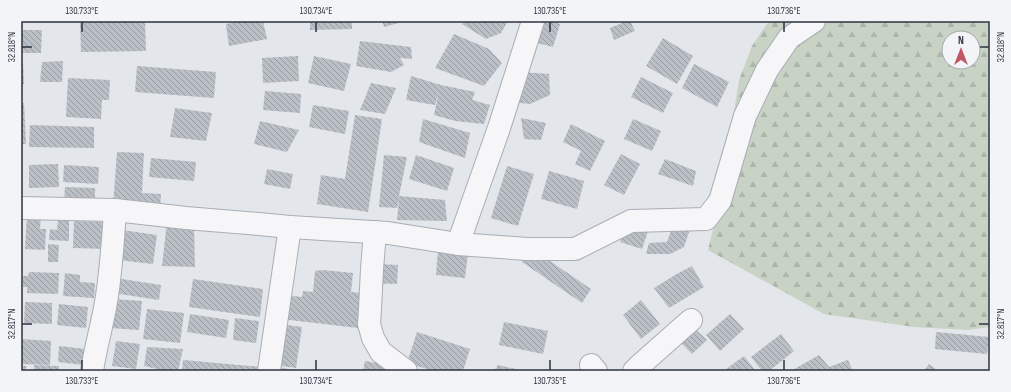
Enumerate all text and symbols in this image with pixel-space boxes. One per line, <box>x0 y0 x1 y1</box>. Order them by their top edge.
text: 130.733°E <box>66 5 98 17</box>
text: 130.734°E <box>300 5 332 17</box>
text: 130.735°E <box>534 5 566 17</box>
text: 130.736°E <box>767 5 801 17</box>
north arrow <box>941 30 981 70</box>
text: 32.818°N <box>6 32 18 62</box>
text: 32.818°N <box>995 32 1007 62</box>
text: N <box>958 34 964 47</box>
text: 32.817°N <box>6 309 18 339</box>
text: 32.817°N <box>995 309 1007 339</box>
text: 130.733°E <box>66 375 98 387</box>
text: 130.734°E <box>300 375 332 387</box>
text: 130.735°E <box>534 375 566 387</box>
text: 130.736°E <box>767 375 801 387</box>

